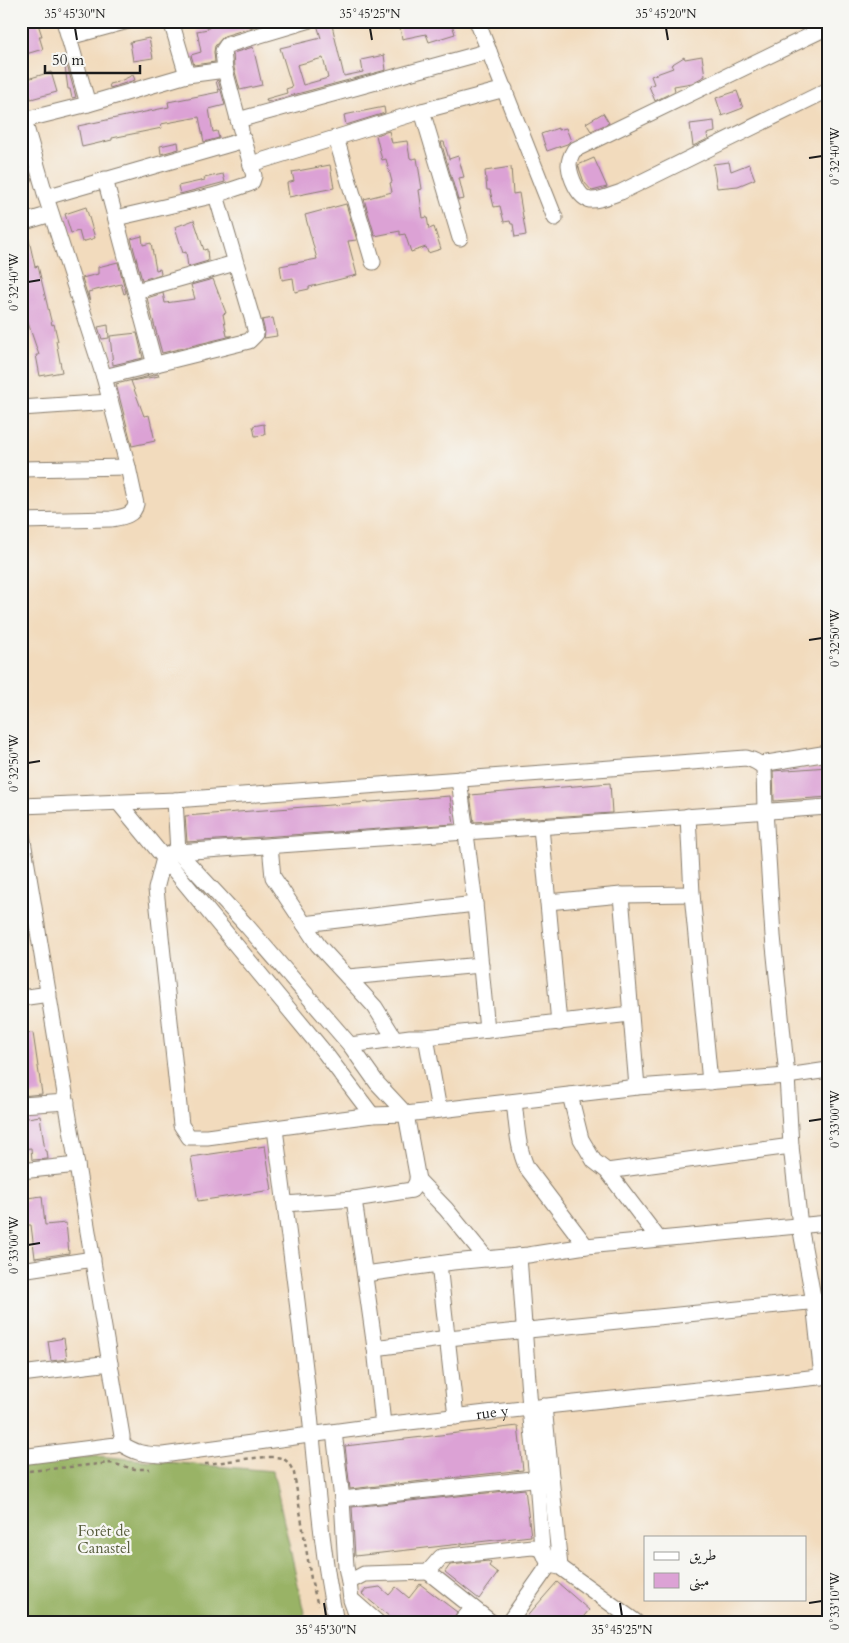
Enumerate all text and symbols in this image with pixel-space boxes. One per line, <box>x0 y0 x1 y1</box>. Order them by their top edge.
text: 35°45'30"N <box>45 6 106 22</box>
text: 35°45'25"N <box>340 6 401 22</box>
text: 35°45'20"N <box>636 6 697 22</box>
scale bar <box>45 42 140 74</box>
text: 50 m <box>52 50 84 70</box>
text: 0°32'40"W <box>827 126 843 185</box>
text: 0°32'40"W <box>6 252 22 311</box>
text: 0°32'50"W <box>827 608 843 667</box>
text: 0°32'50"W <box>6 733 22 792</box>
text: 0°33'00"W <box>827 1089 843 1148</box>
text: 0°33'00"W <box>6 1215 22 1274</box>
street label: rue y <box>475 1401 510 1424</box>
park label: Forêt de Canastel <box>77 1521 131 1558</box>
legend <box>644 1536 806 1600</box>
text: طريق <box>689 1545 716 1565</box>
text: مبنى <box>689 1571 709 1592</box>
text: 0°33'10"W <box>827 1571 843 1630</box>
text: 35°45'30"N <box>296 1622 357 1638</box>
text: 35°45'25"N <box>592 1622 653 1638</box>

